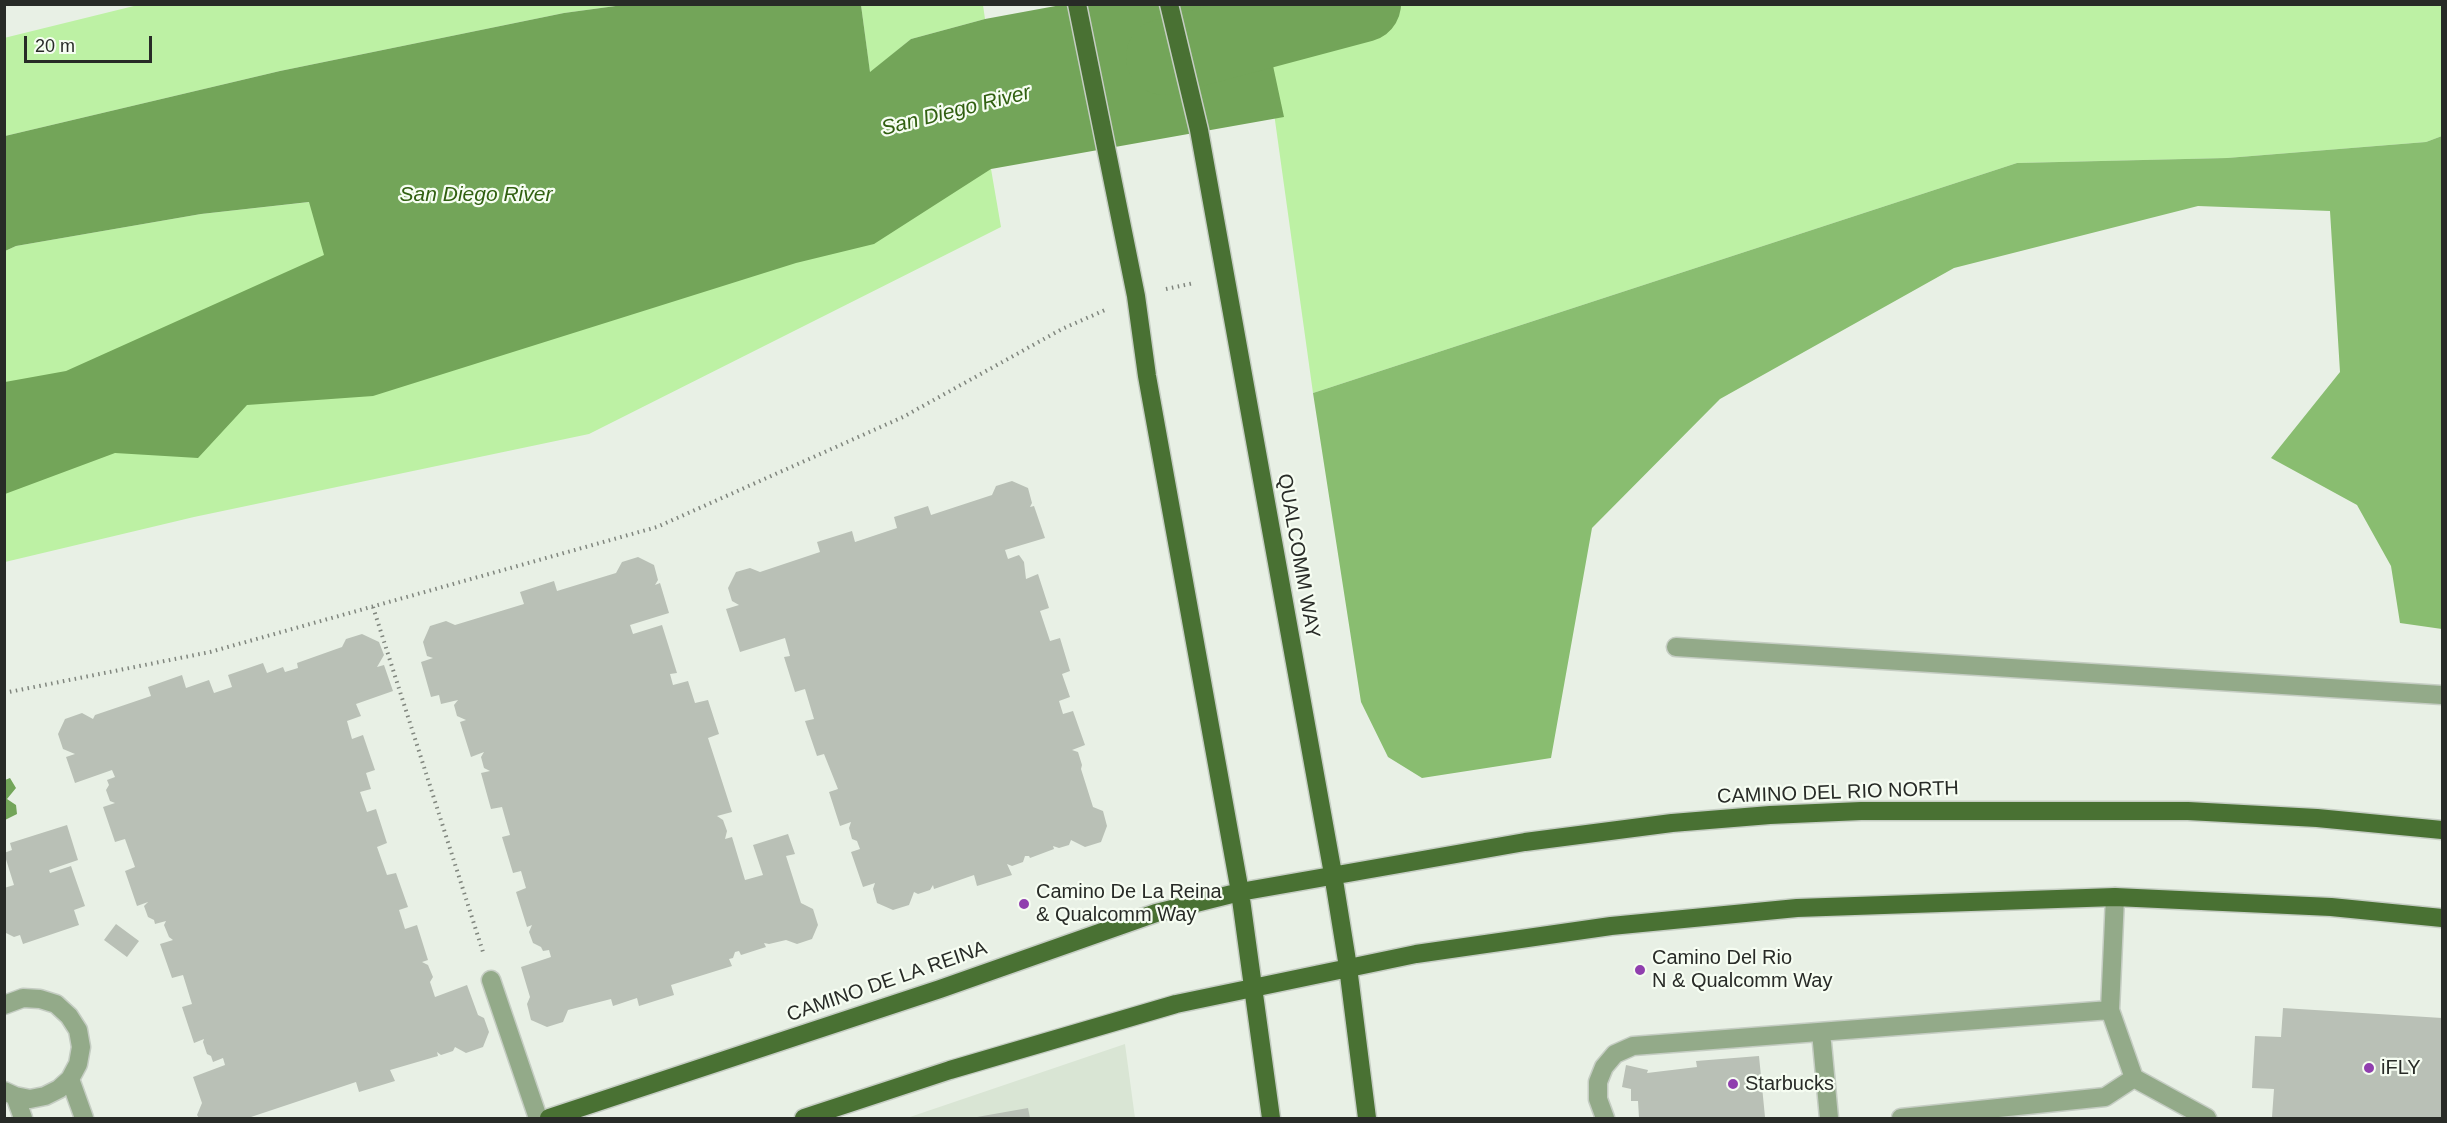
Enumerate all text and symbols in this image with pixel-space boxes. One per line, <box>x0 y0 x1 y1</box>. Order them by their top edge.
scale bar <box>27 24 154 62</box>
text: 20 m <box>35 36 75 56</box>
water label: San Diego River <box>879 80 1033 142</box>
water label: San Diego River <box>400 182 552 208</box>
street label: QUALCOMM WAY <box>1272 472 1324 640</box>
street label: CAMINO DEL RIO NORTH <box>1717 777 1959 809</box>
place label: Camino De La Reina & Qualcomm Way <box>1036 880 1222 927</box>
marker: Camino De La Reina & Qualcomm Way <box>1017 897 1031 911</box>
street label: CAMINO DE LA REINA <box>784 936 990 1028</box>
place label: Camino Del Rio N & Qualcomm Way <box>1652 946 1832 993</box>
marker: Camino Del Rio N & Qualcomm Way <box>1633 963 1647 977</box>
place label: iFLY <box>2381 1056 2421 1080</box>
marker: iFLY <box>2362 1061 2376 1075</box>
place label: Starbucks <box>1745 1072 1834 1096</box>
marker: Starbucks <box>1726 1077 1740 1091</box>

